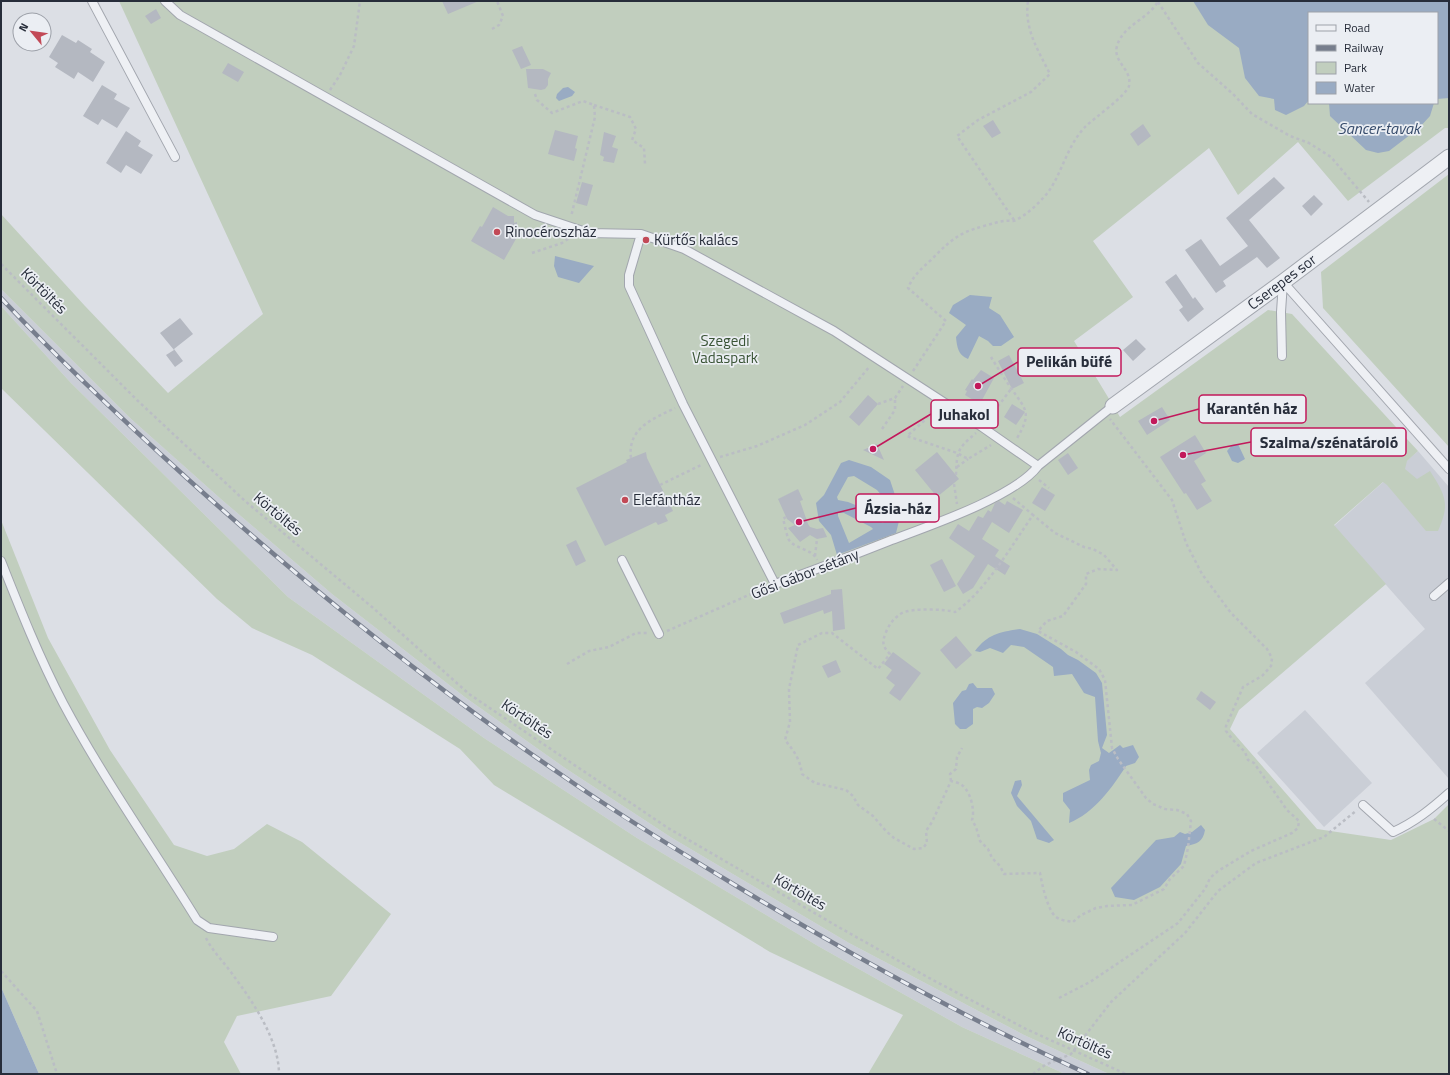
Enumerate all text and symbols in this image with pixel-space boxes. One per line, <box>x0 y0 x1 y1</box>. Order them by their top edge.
north arrow <box>12 12 52 52</box>
legend <box>1308 12 1438 104</box>
text: Road <box>1344 18 1370 37</box>
text: N <box>14 20 32 34</box>
text: Railway <box>1344 38 1384 57</box>
text: Park <box>1344 58 1367 77</box>
text: Water <box>1344 78 1375 97</box>
water label: Sancer-tavak <box>1338 116 1422 140</box>
place label: Rinocéroszház <box>505 220 597 243</box>
marker: Rinocéroszház <box>492 227 502 237</box>
place label: Kürtős kalács <box>654 228 738 251</box>
marker: Kürtős kalács <box>641 235 651 245</box>
street label: Cserepes sor <box>1242 248 1321 315</box>
street label: Körtöltés <box>16 262 73 319</box>
park label: Szegedi Vadaspark <box>692 329 758 369</box>
callout: Pelikán büfé <box>1018 348 1121 376</box>
text: Pelikán büfé <box>1026 349 1112 373</box>
callout: Karantén ház <box>1199 395 1306 423</box>
text: Karantén ház <box>1206 396 1298 420</box>
callout: Juhakol <box>931 400 998 428</box>
text: Juhakol <box>938 402 990 426</box>
callout: Szalma/szénatároló <box>1251 428 1406 456</box>
text: Szalma/szénatároló <box>1260 430 1398 454</box>
street label: Körtöltés <box>249 486 308 541</box>
place label: Elefántház <box>633 488 701 511</box>
callout: Ázsia-ház <box>856 494 939 522</box>
marker: Elefántház <box>620 495 630 505</box>
text: Ázsia-ház <box>864 496 932 520</box>
street label: Gősi Gábor sétány <box>747 542 862 605</box>
street label: Körtöltés <box>497 693 558 744</box>
street label: Körtöltés <box>769 867 831 916</box>
street label: Körtöltés <box>1054 1020 1116 1065</box>

